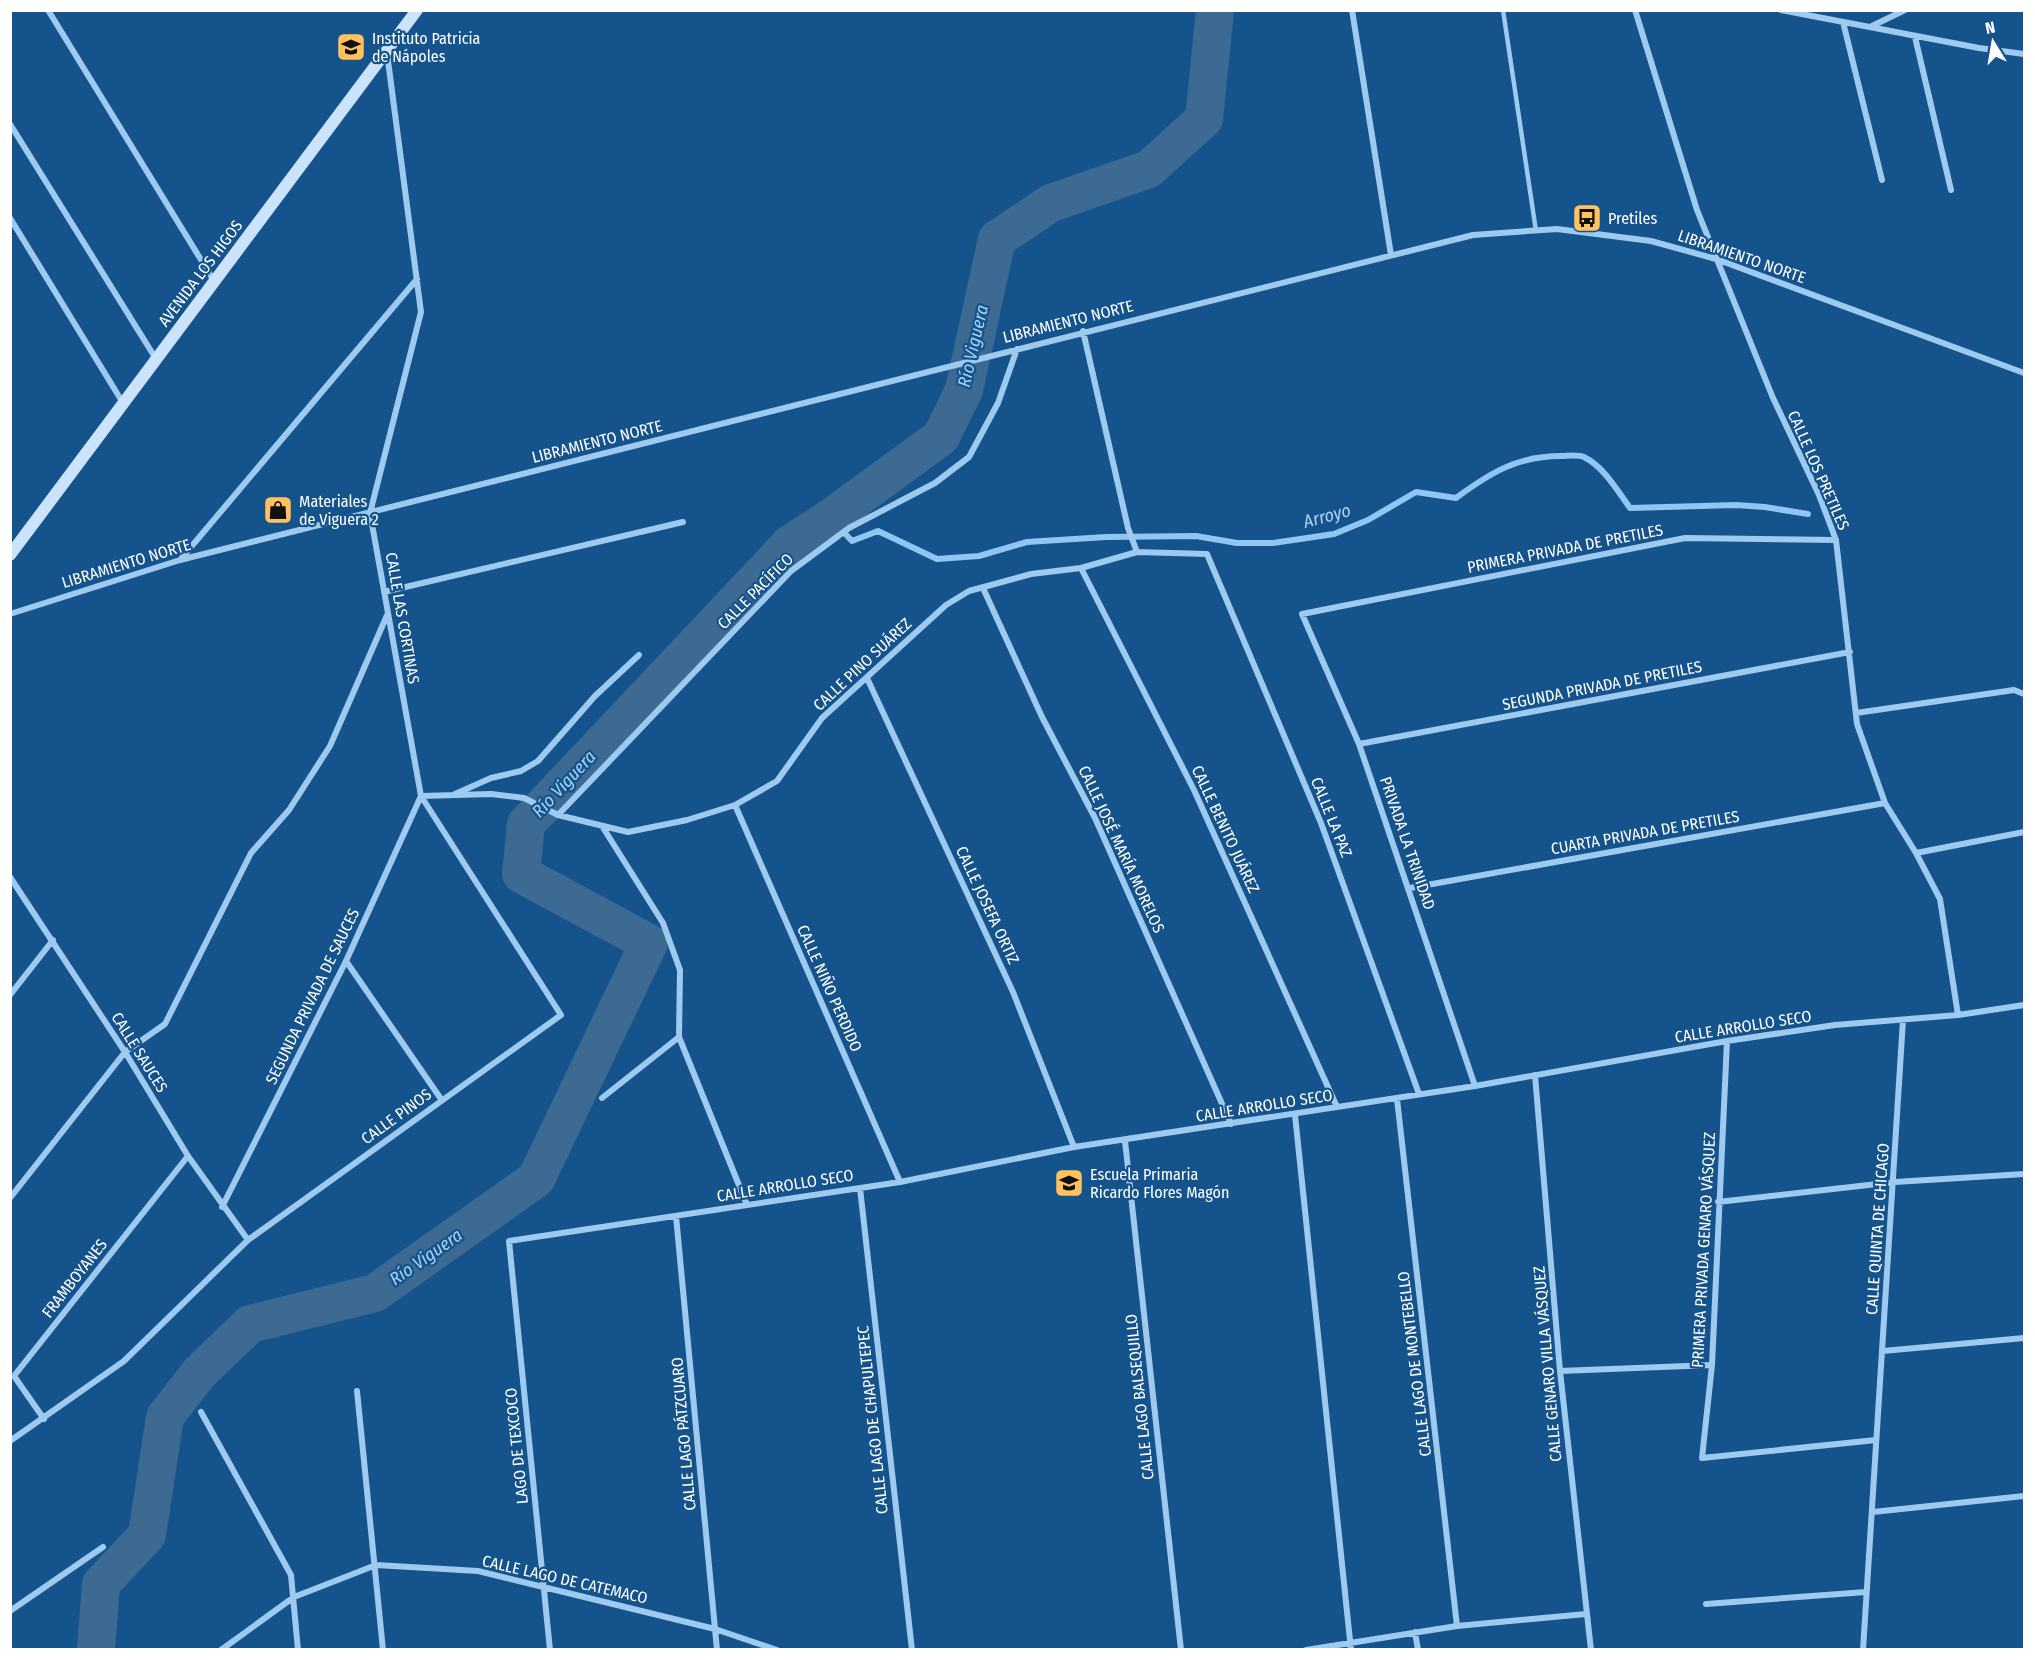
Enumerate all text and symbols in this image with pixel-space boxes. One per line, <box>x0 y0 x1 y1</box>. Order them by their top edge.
north arrow <box>1963 12 2023 72</box>
text: N <box>1984 18 1997 38</box>
place label: Instituto Patricia de Nápoles <box>372 29 481 66</box>
school or university icon: Instituto Patricia de Nápoles <box>335 31 367 63</box>
bus stop icon: Pretiles <box>1571 202 1603 234</box>
place label: Pretiles <box>1608 209 1657 228</box>
street label: AVENIDA LOS HIGOS <box>154 216 247 330</box>
street label: LIBRAMIENTO NORTE <box>1676 226 1808 287</box>
street label: LIBRAMIENTO NORTE <box>1001 296 1135 347</box>
water label: Río Viguera <box>953 303 993 389</box>
street label: CALLE LOS PRETILES <box>1784 408 1853 533</box>
street label: LIBRAMIENTO NORTE <box>530 416 664 467</box>
place label: Materiales de Viguera 2 <box>299 492 379 529</box>
shop icon: Materiales de Viguera 2 <box>262 494 294 526</box>
water label: Arroyo <box>1300 499 1353 533</box>
street label: PRIMERA PRIVADA DE PRETILES <box>1466 520 1665 577</box>
street label: LIBRAMIENTO NORTE <box>59 535 193 592</box>
street label: CALLE PACÍFICO <box>714 550 797 633</box>
street label: CALLE LAS CORTINAS <box>382 551 423 685</box>
street label: CALLE PINO SUÁREZ <box>809 614 915 715</box>
street label: SEGUNDA PRIVADA DE PRETILES <box>1501 657 1704 714</box>
water label: Río Viguera <box>527 746 601 822</box>
street label: CALLE BENITO JUÁREZ <box>1188 762 1263 896</box>
street label: CALLE JOSÉ MARÍA MORELOS <box>1074 763 1169 936</box>
street label: CALLE LA PAZ <box>1307 774 1356 860</box>
street label: PRIVADA LA TRINIDAD <box>1376 774 1439 912</box>
street label: CUARTA PRIVADA DE PRETILES <box>1549 807 1741 858</box>
street label: CALLE JOSEFA ORTIZ <box>952 843 1023 967</box>
street label: SEGUNDA PRIVADA DE SAUCES <box>262 905 363 1087</box>
street label: CALLE NIÑO PERDIDO <box>793 922 866 1055</box>
street label: CALLE ARROLLO SECO <box>1673 1006 1813 1047</box>
street label: CALLE SAUCES <box>107 1009 172 1096</box>
street label: CALLE PINOS <box>357 1085 435 1148</box>
street label: CALLE ARROLLO SECO <box>1194 1085 1334 1126</box>
street label: PRIMERA PRIVADA GENARO VÁSQUEZ <box>1688 1132 1719 1368</box>
street label: CALLE QUINTA DE CHICAGO <box>1862 1142 1893 1316</box>
street label: CALLE ARROLLO SECO <box>715 1165 855 1206</box>
place label: Escuela Primaria Ricardo Flores Magón <box>1090 1165 1229 1202</box>
school or university icon: Escuela Primaria Ricardo Flores Magón <box>1053 1167 1085 1199</box>
water label: Río Viguera <box>385 1224 467 1290</box>
street label: FRAMBOYANES <box>38 1235 111 1321</box>
street label: CALLE GENARO VILLA VÁSQUEZ <box>1529 1265 1566 1463</box>
street label: CALLE LAGO DE MONTEBELLO <box>1394 1270 1435 1458</box>
street label: CALLE LAGO BALSEQUILLO <box>1121 1313 1158 1481</box>
street label: CALLE LAGO DE CHAPULTEPEC <box>853 1325 892 1515</box>
street label: CALLE LAGO PÁTZCUARO <box>667 1356 700 1511</box>
street label: LAGO DE TEXCOCO <box>501 1387 532 1505</box>
street label: CALLE LAGO DE CATEMACO <box>480 1551 649 1608</box>

